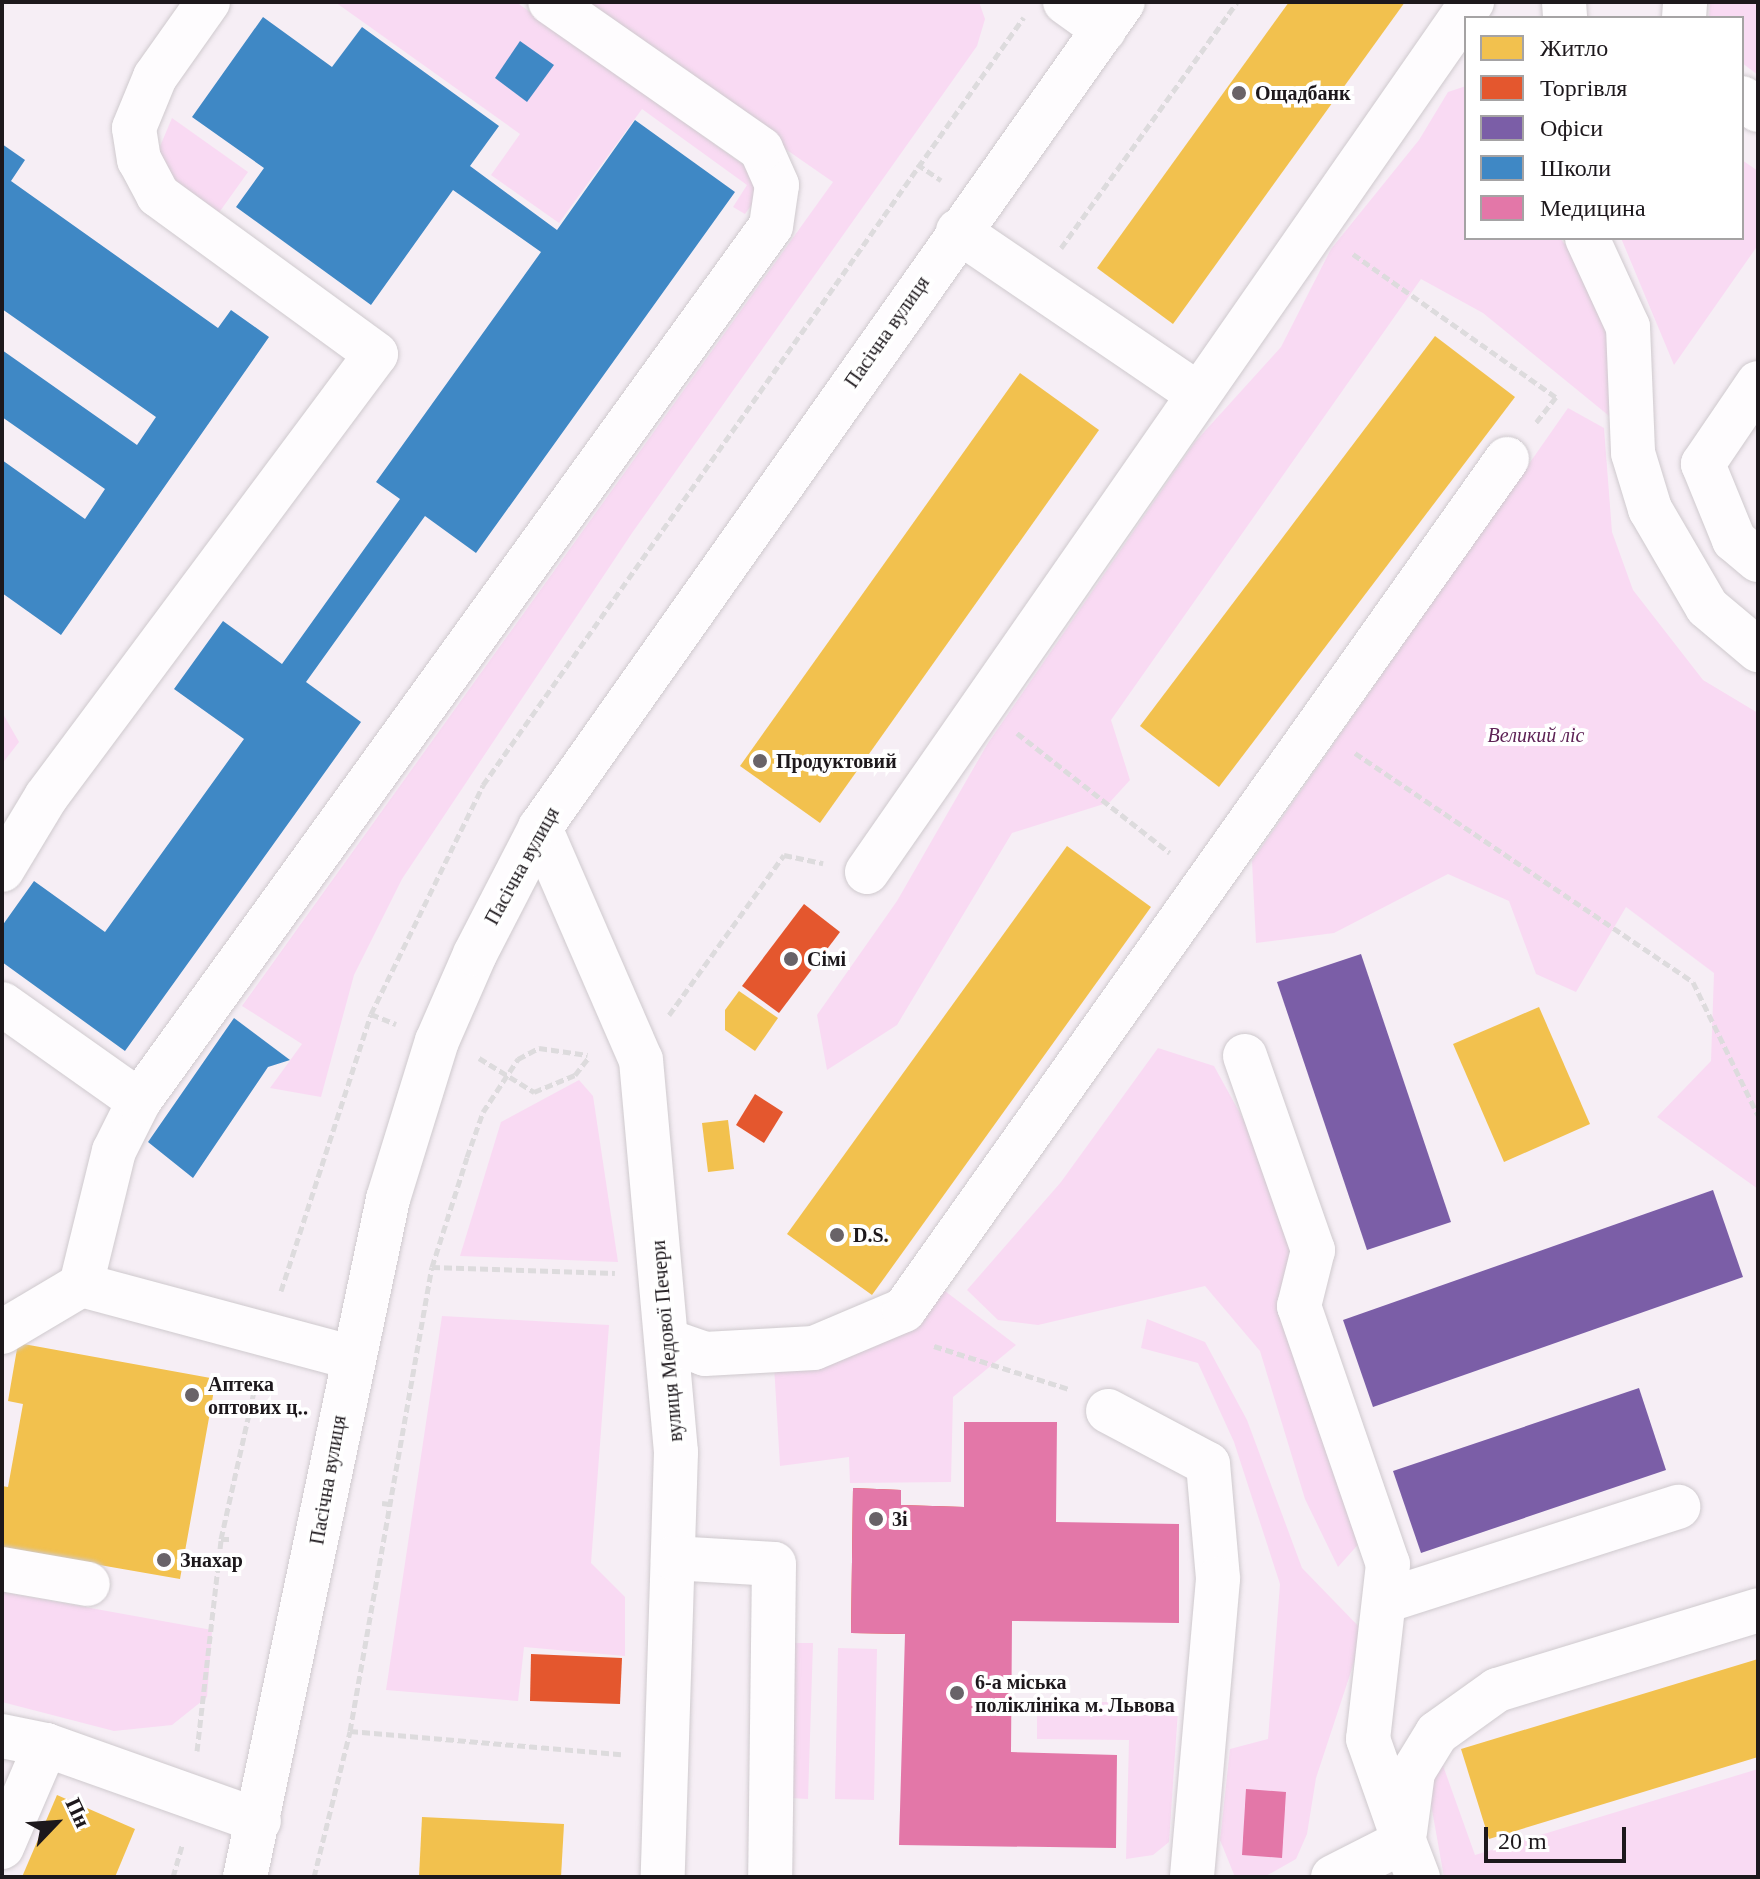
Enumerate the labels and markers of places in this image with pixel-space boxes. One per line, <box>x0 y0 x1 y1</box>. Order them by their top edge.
place label: Ощадбанк <box>1255 81 1351 105</box>
marker: Ощадбанк <box>1230 84 1248 102</box>
place label: Продуктовий <box>776 749 897 773</box>
marker: Продуктовий <box>751 752 769 770</box>
place label: Сімі <box>807 947 846 971</box>
marker: Сімі <box>782 950 800 968</box>
place label: D.S. <box>853 1223 889 1247</box>
marker: D.S. <box>828 1226 846 1244</box>
place label: Аптека оптових ц‥ <box>208 1372 308 1419</box>
marker: Аптека оптових ц‥ <box>183 1386 201 1404</box>
place label: 3і <box>892 1507 908 1531</box>
marker: 3і <box>867 1510 885 1528</box>
place label: Знахар <box>180 1548 243 1572</box>
marker: Знахар <box>155 1551 173 1569</box>
place label: 6-а міська поліклініка м. Львова <box>975 1670 1175 1717</box>
marker: 6-а міська поліклініка м. Львова <box>946 1682 968 1704</box>

